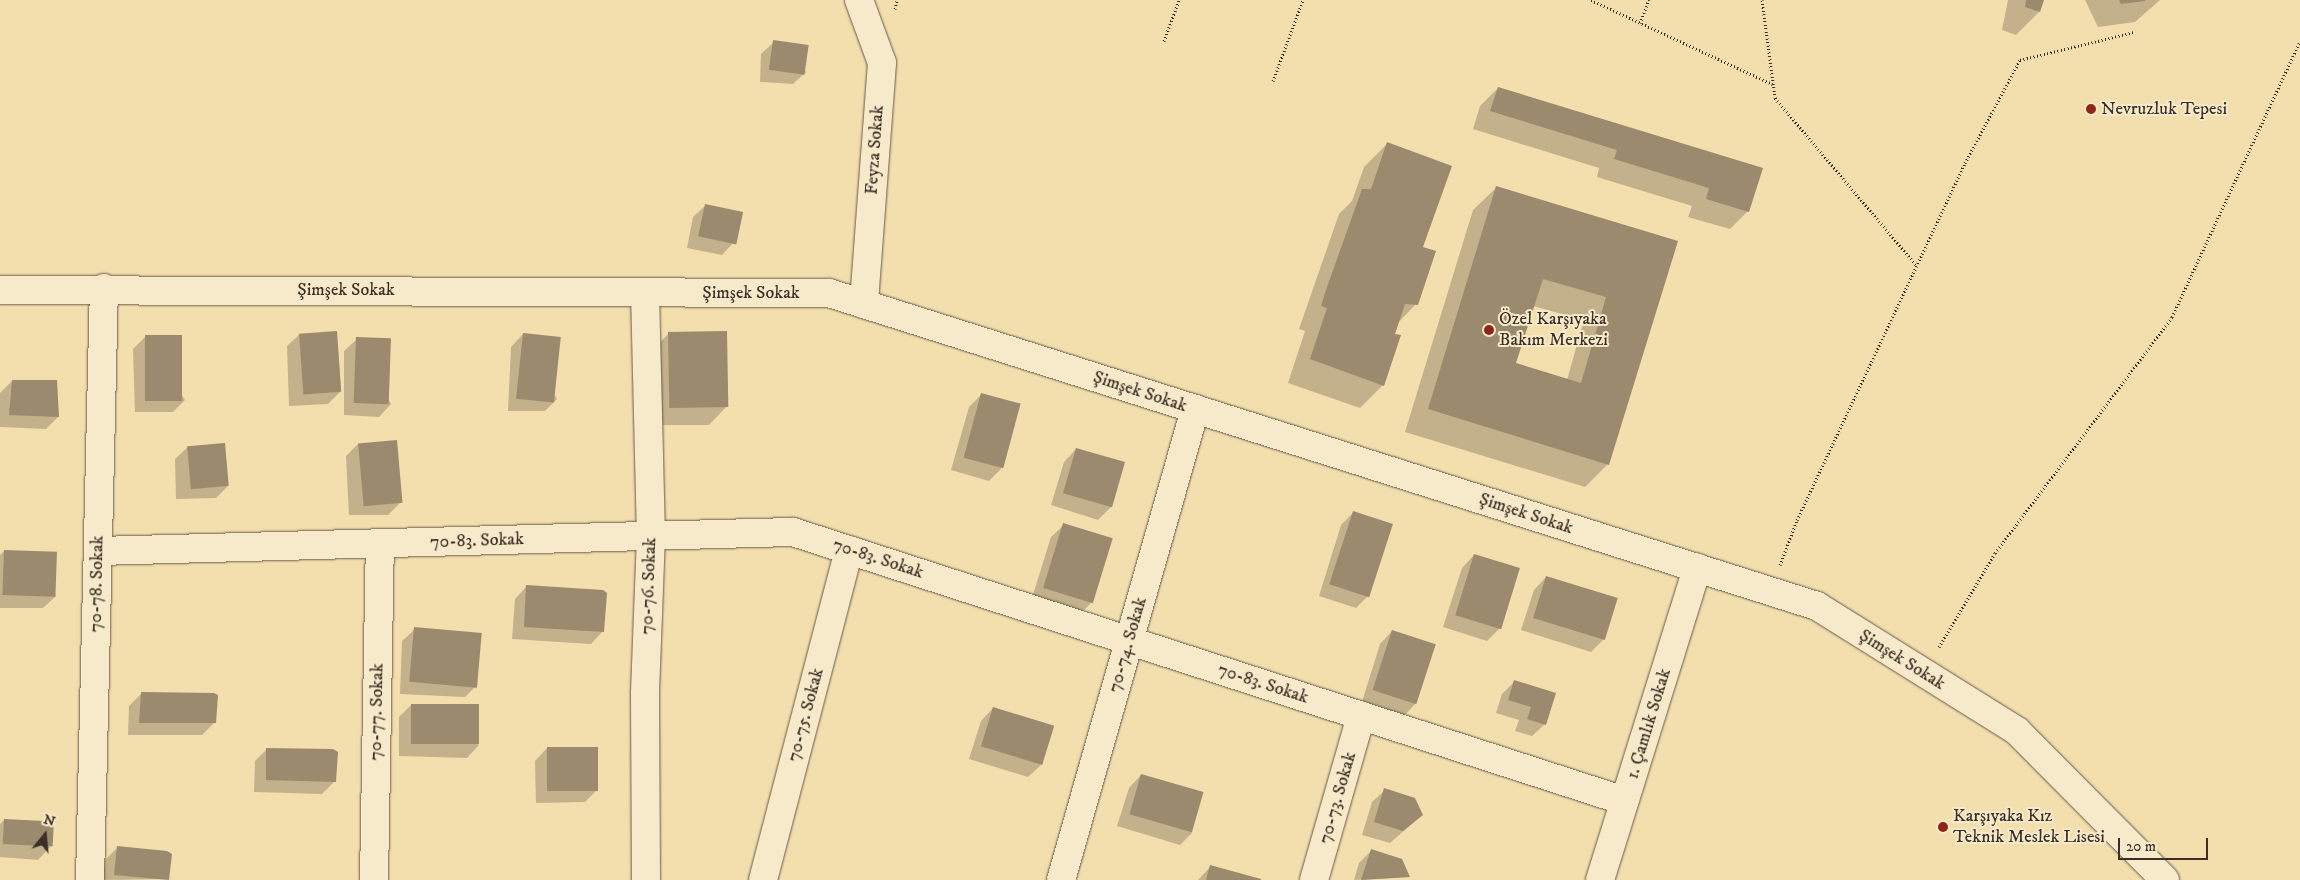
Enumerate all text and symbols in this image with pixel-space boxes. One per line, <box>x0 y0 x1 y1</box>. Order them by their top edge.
place label: Nevruzluk Tepesi <box>2101 98 2227 120</box>
marker: Nevruzluk Tepesi <box>2085 103 2097 115</box>
street label: Feyza Sokak <box>861 105 889 195</box>
street label: Şimşek Sokak <box>297 279 395 301</box>
street label: Şimşek Sokak <box>702 282 800 304</box>
place label: Özel Karşıyaka Bakım Merkezi <box>1499 309 1608 352</box>
marker: Özel Karşıyaka Bakım Merkezi <box>1483 324 1495 336</box>
street label: Şimşek Sokak <box>1090 367 1190 417</box>
street label: Şimşek Sokak <box>1476 489 1576 539</box>
street label: 70-83. Sokak <box>430 529 524 553</box>
street label: 70-83. Sokak <box>830 534 926 584</box>
street label: 70-78. Sokak <box>85 535 109 633</box>
street label: 70-76. Sokak <box>637 537 661 635</box>
street label: 70-74. Sokak <box>1104 595 1152 695</box>
street label: Şimşek Sokak <box>1855 625 1949 695</box>
street label: 70-83. Sokak <box>1215 659 1311 709</box>
street label: 70-77. Sokak <box>365 663 389 761</box>
street label: 70-75. Sokak <box>783 666 829 764</box>
street label: 1. Çamlık Sokak <box>1622 666 1676 782</box>
street label: 70-73. Sokak <box>1315 750 1361 846</box>
place label: Karşıyaka Kız Teknik Meslek Lisesi <box>1953 806 2105 849</box>
north arrow <box>20 810 70 860</box>
text: N <box>41 810 58 831</box>
marker: Karşıyaka Kız Teknik Meslek Lisesi <box>1937 821 1949 833</box>
scale bar <box>2120 828 2210 860</box>
text: 20 m <box>2126 837 2156 856</box>

